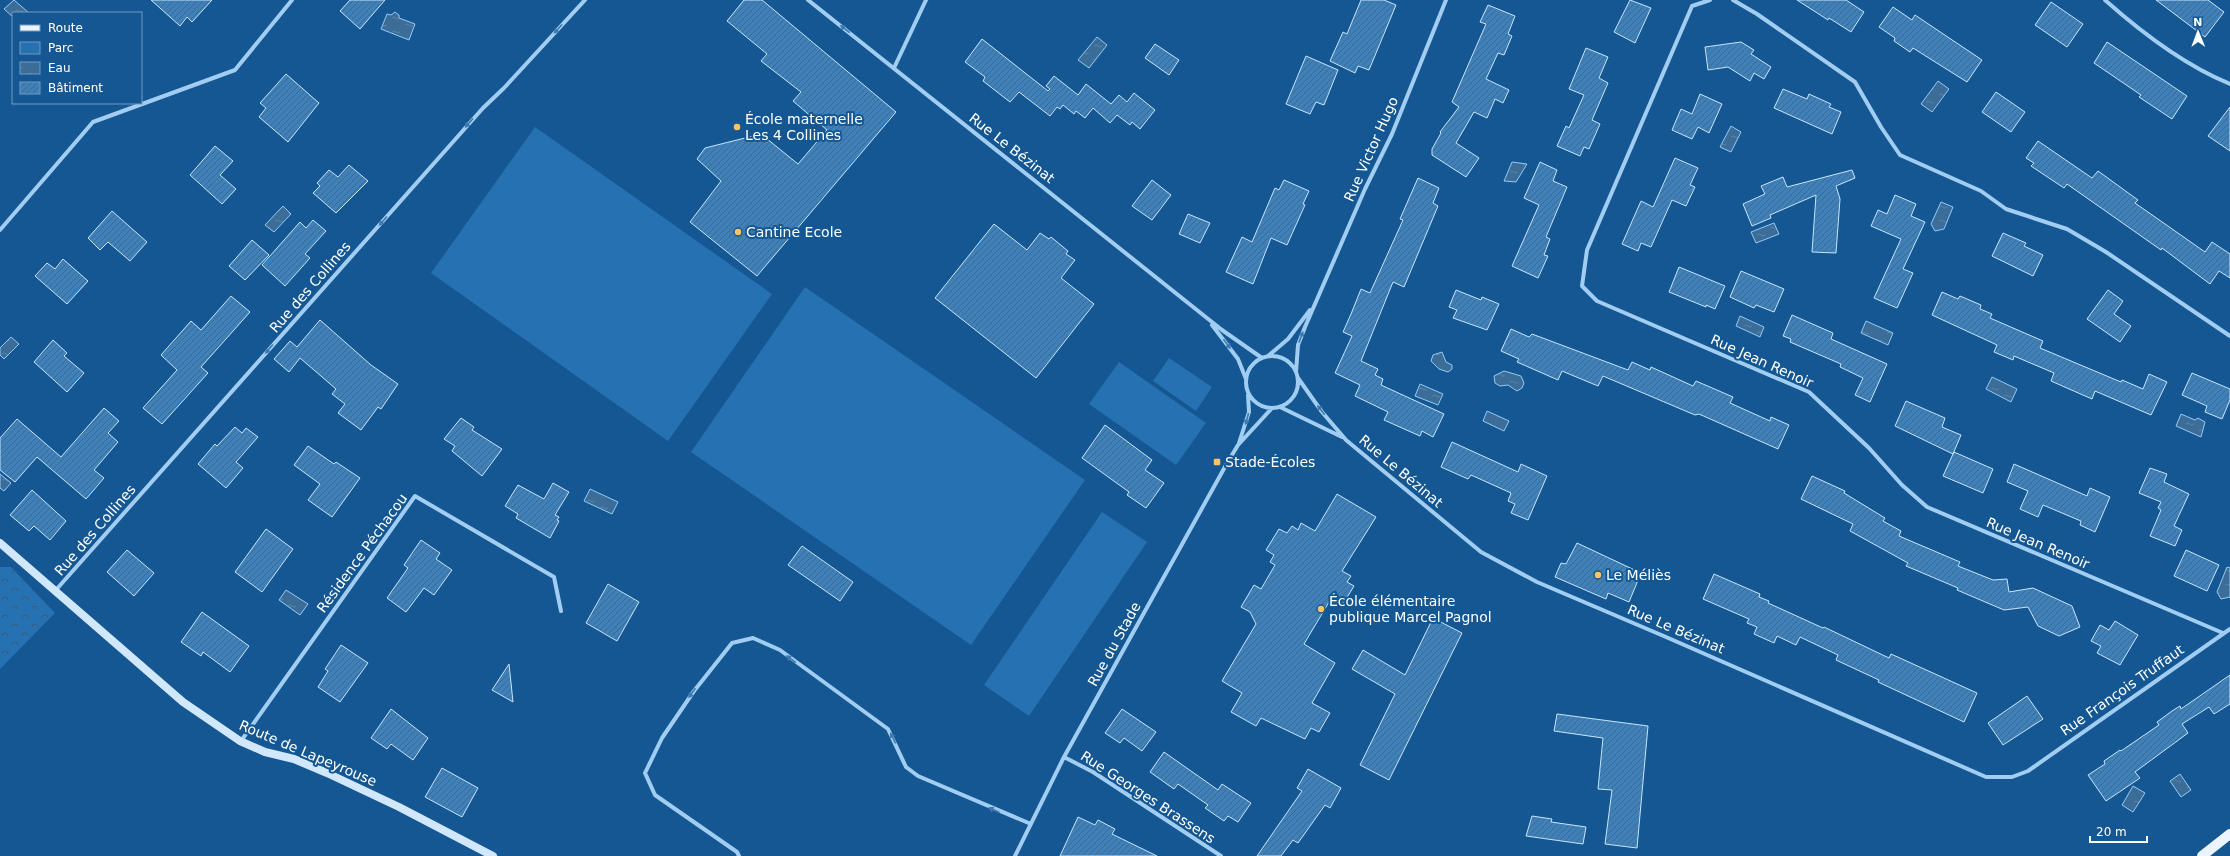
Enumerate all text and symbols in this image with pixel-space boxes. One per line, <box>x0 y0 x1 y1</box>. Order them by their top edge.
legend <box>12 12 142 104</box>
north arrow <box>2178 12 2218 52</box>
text: N <box>2193 16 2203 29</box>
text: Route <box>48 21 83 35</box>
one-way arrow <box>554 24 563 34</box>
one-way arrow <box>839 24 850 33</box>
text: Parc <box>48 41 73 55</box>
text: Eau <box>48 61 71 75</box>
text: Bâtiment <box>48 81 103 95</box>
street label: Rue Victor Hugo <box>1341 94 1401 204</box>
street label: Rue Le Bézinat <box>966 110 1058 187</box>
place label: École maternelle Les 4 Collines <box>745 111 863 143</box>
one-way arrow <box>464 118 474 128</box>
marker: École maternelle Les 4 Collines <box>732 122 742 132</box>
one-way arrow <box>379 216 388 225</box>
place label: Cantine Ecole <box>746 224 842 240</box>
marker: Cantine Ecole <box>733 227 743 237</box>
street label: Rue des Collines <box>266 238 354 336</box>
one-way arrow <box>1298 331 1304 343</box>
street label: Rue Jean Renoir <box>1708 331 1816 391</box>
one-way arrow <box>1223 339 1232 350</box>
one-way arrow <box>265 345 274 354</box>
one-way arrow <box>1316 405 1325 415</box>
one-way arrow <box>1244 413 1250 425</box>
street label: Rue Le Bézinat <box>1356 431 1446 511</box>
place label: Stade-Écoles <box>1225 454 1315 470</box>
marker: Stade-Écoles <box>1212 457 1222 467</box>
street label: Rue des Collines <box>51 481 139 579</box>
street label: Résidence Péchacou <box>314 491 410 615</box>
street label: Rue Jean Renoir <box>1984 514 2092 572</box>
place label: Le Méliès <box>1606 567 1671 583</box>
marker: Le Méliès <box>1593 570 1603 580</box>
place label: École élémentaire publique Marcel Pagnol <box>1329 593 1492 625</box>
street label: Rue du Stade <box>1084 599 1144 689</box>
street label: Rue Le Bézinat <box>1625 601 1727 657</box>
marker: École élémentaire publique Marcel Pagnol <box>1316 604 1326 614</box>
street label: Rue François Truffaut <box>2057 641 2187 739</box>
one-way arrow <box>786 655 797 663</box>
one-way arrow <box>688 688 696 699</box>
street label: Route de Lapeyrouse <box>237 717 379 789</box>
one-way arrow <box>890 732 896 744</box>
street label: Rue Georges Brassens <box>1078 748 1218 846</box>
one-way arrow <box>989 807 1000 813</box>
scale bar <box>2090 818 2147 844</box>
text: 20 m <box>2096 825 2127 839</box>

